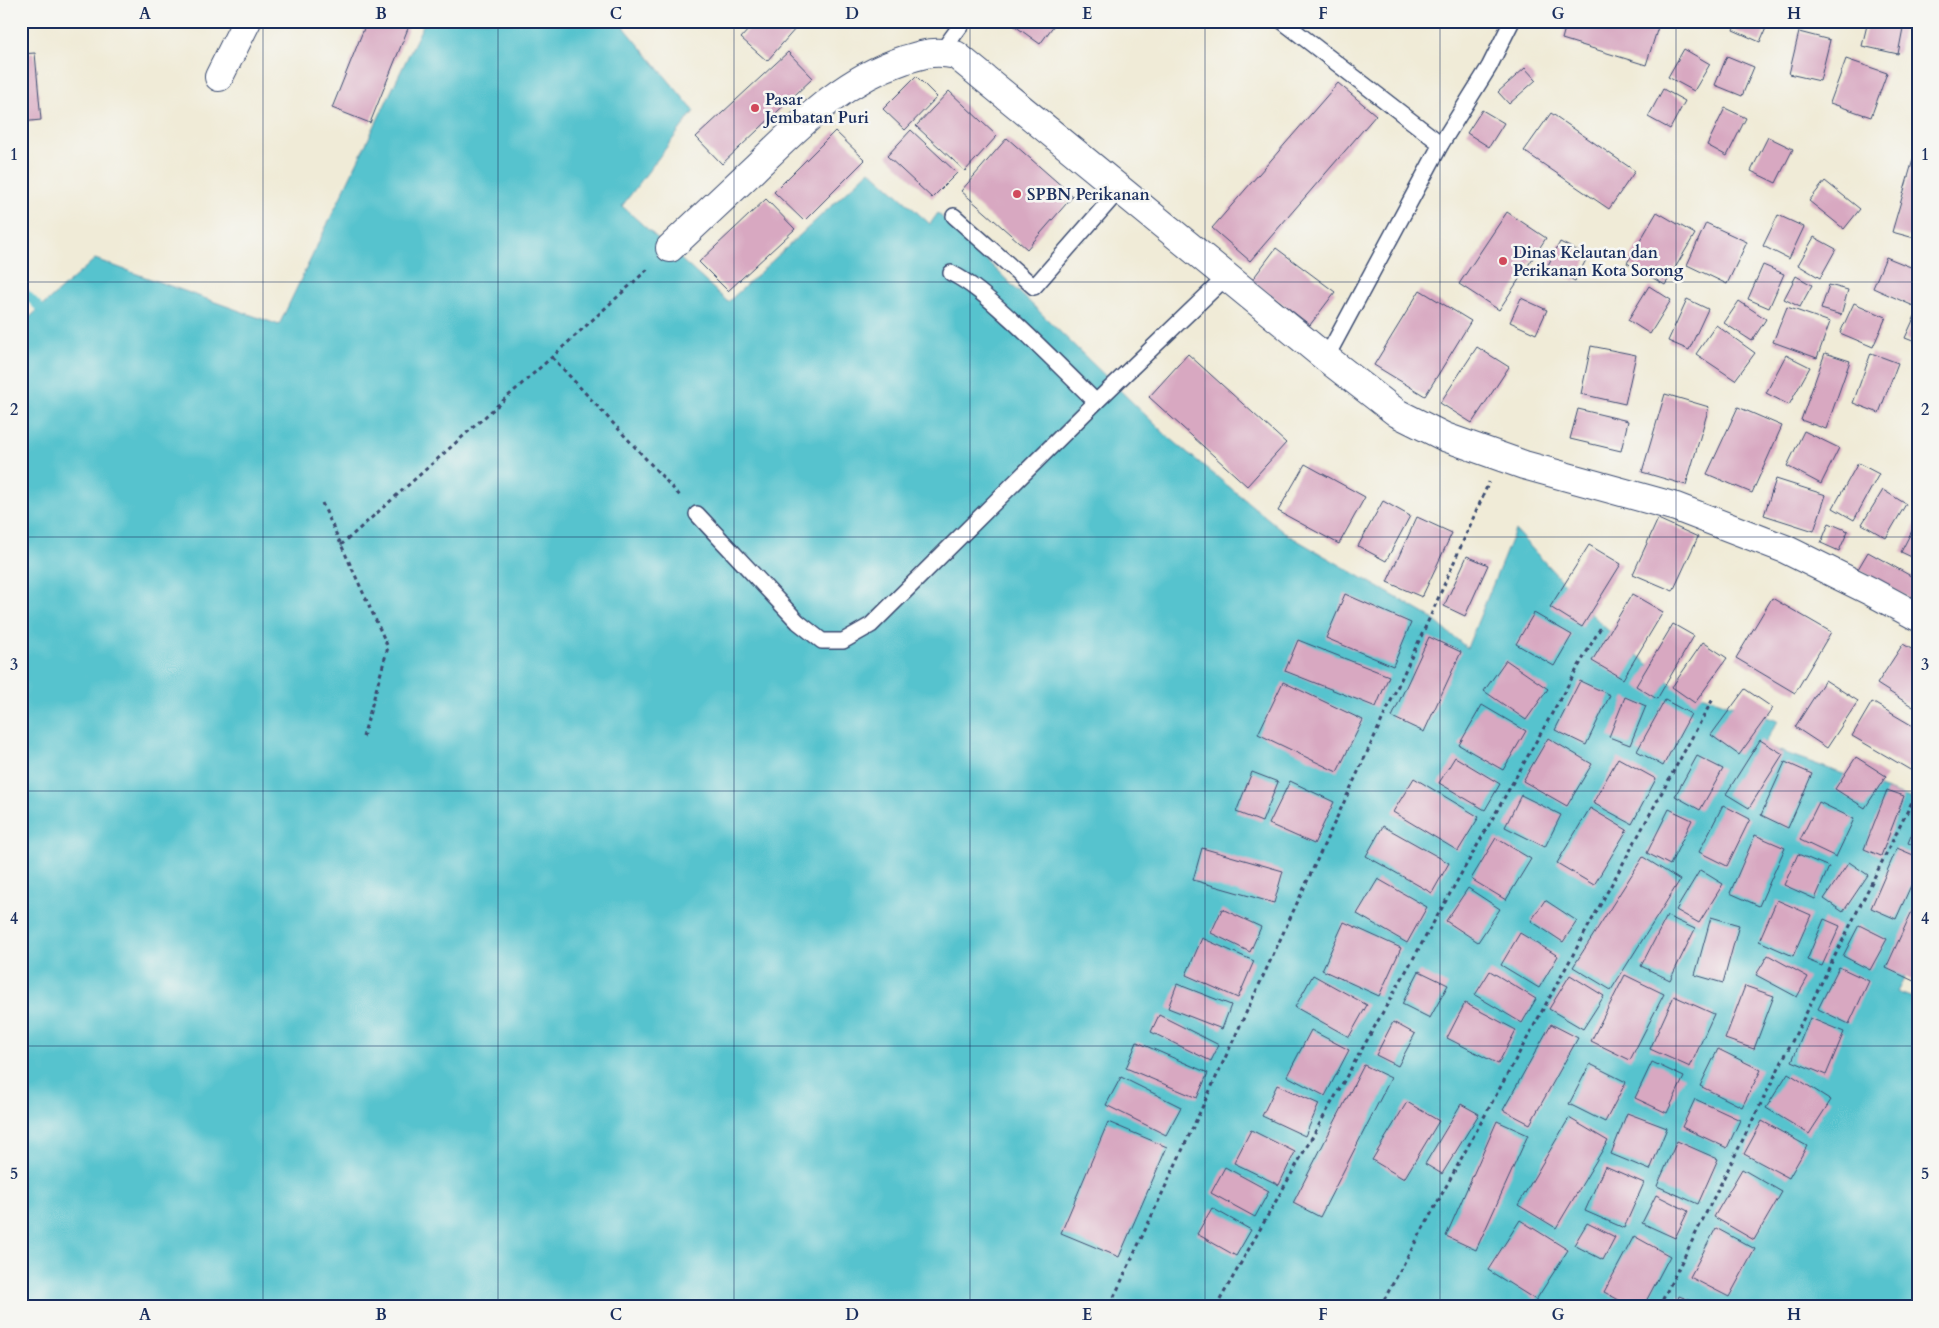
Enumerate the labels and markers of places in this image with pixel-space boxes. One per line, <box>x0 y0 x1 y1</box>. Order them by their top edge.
place label: Pasar Jembatan Puri <box>763 89 869 129</box>
marker: Pasar Jembatan Puri <box>749 102 761 114</box>
place label: SPBN Perikanan <box>1027 184 1150 206</box>
marker: SPBN Perikanan <box>1011 188 1023 200</box>
place label: Dinas Kelautan dan Perikanan Kota Sorong <box>1513 242 1684 282</box>
marker: Dinas Kelautan dan Perikanan Kota Sorong <box>1497 255 1509 267</box>

